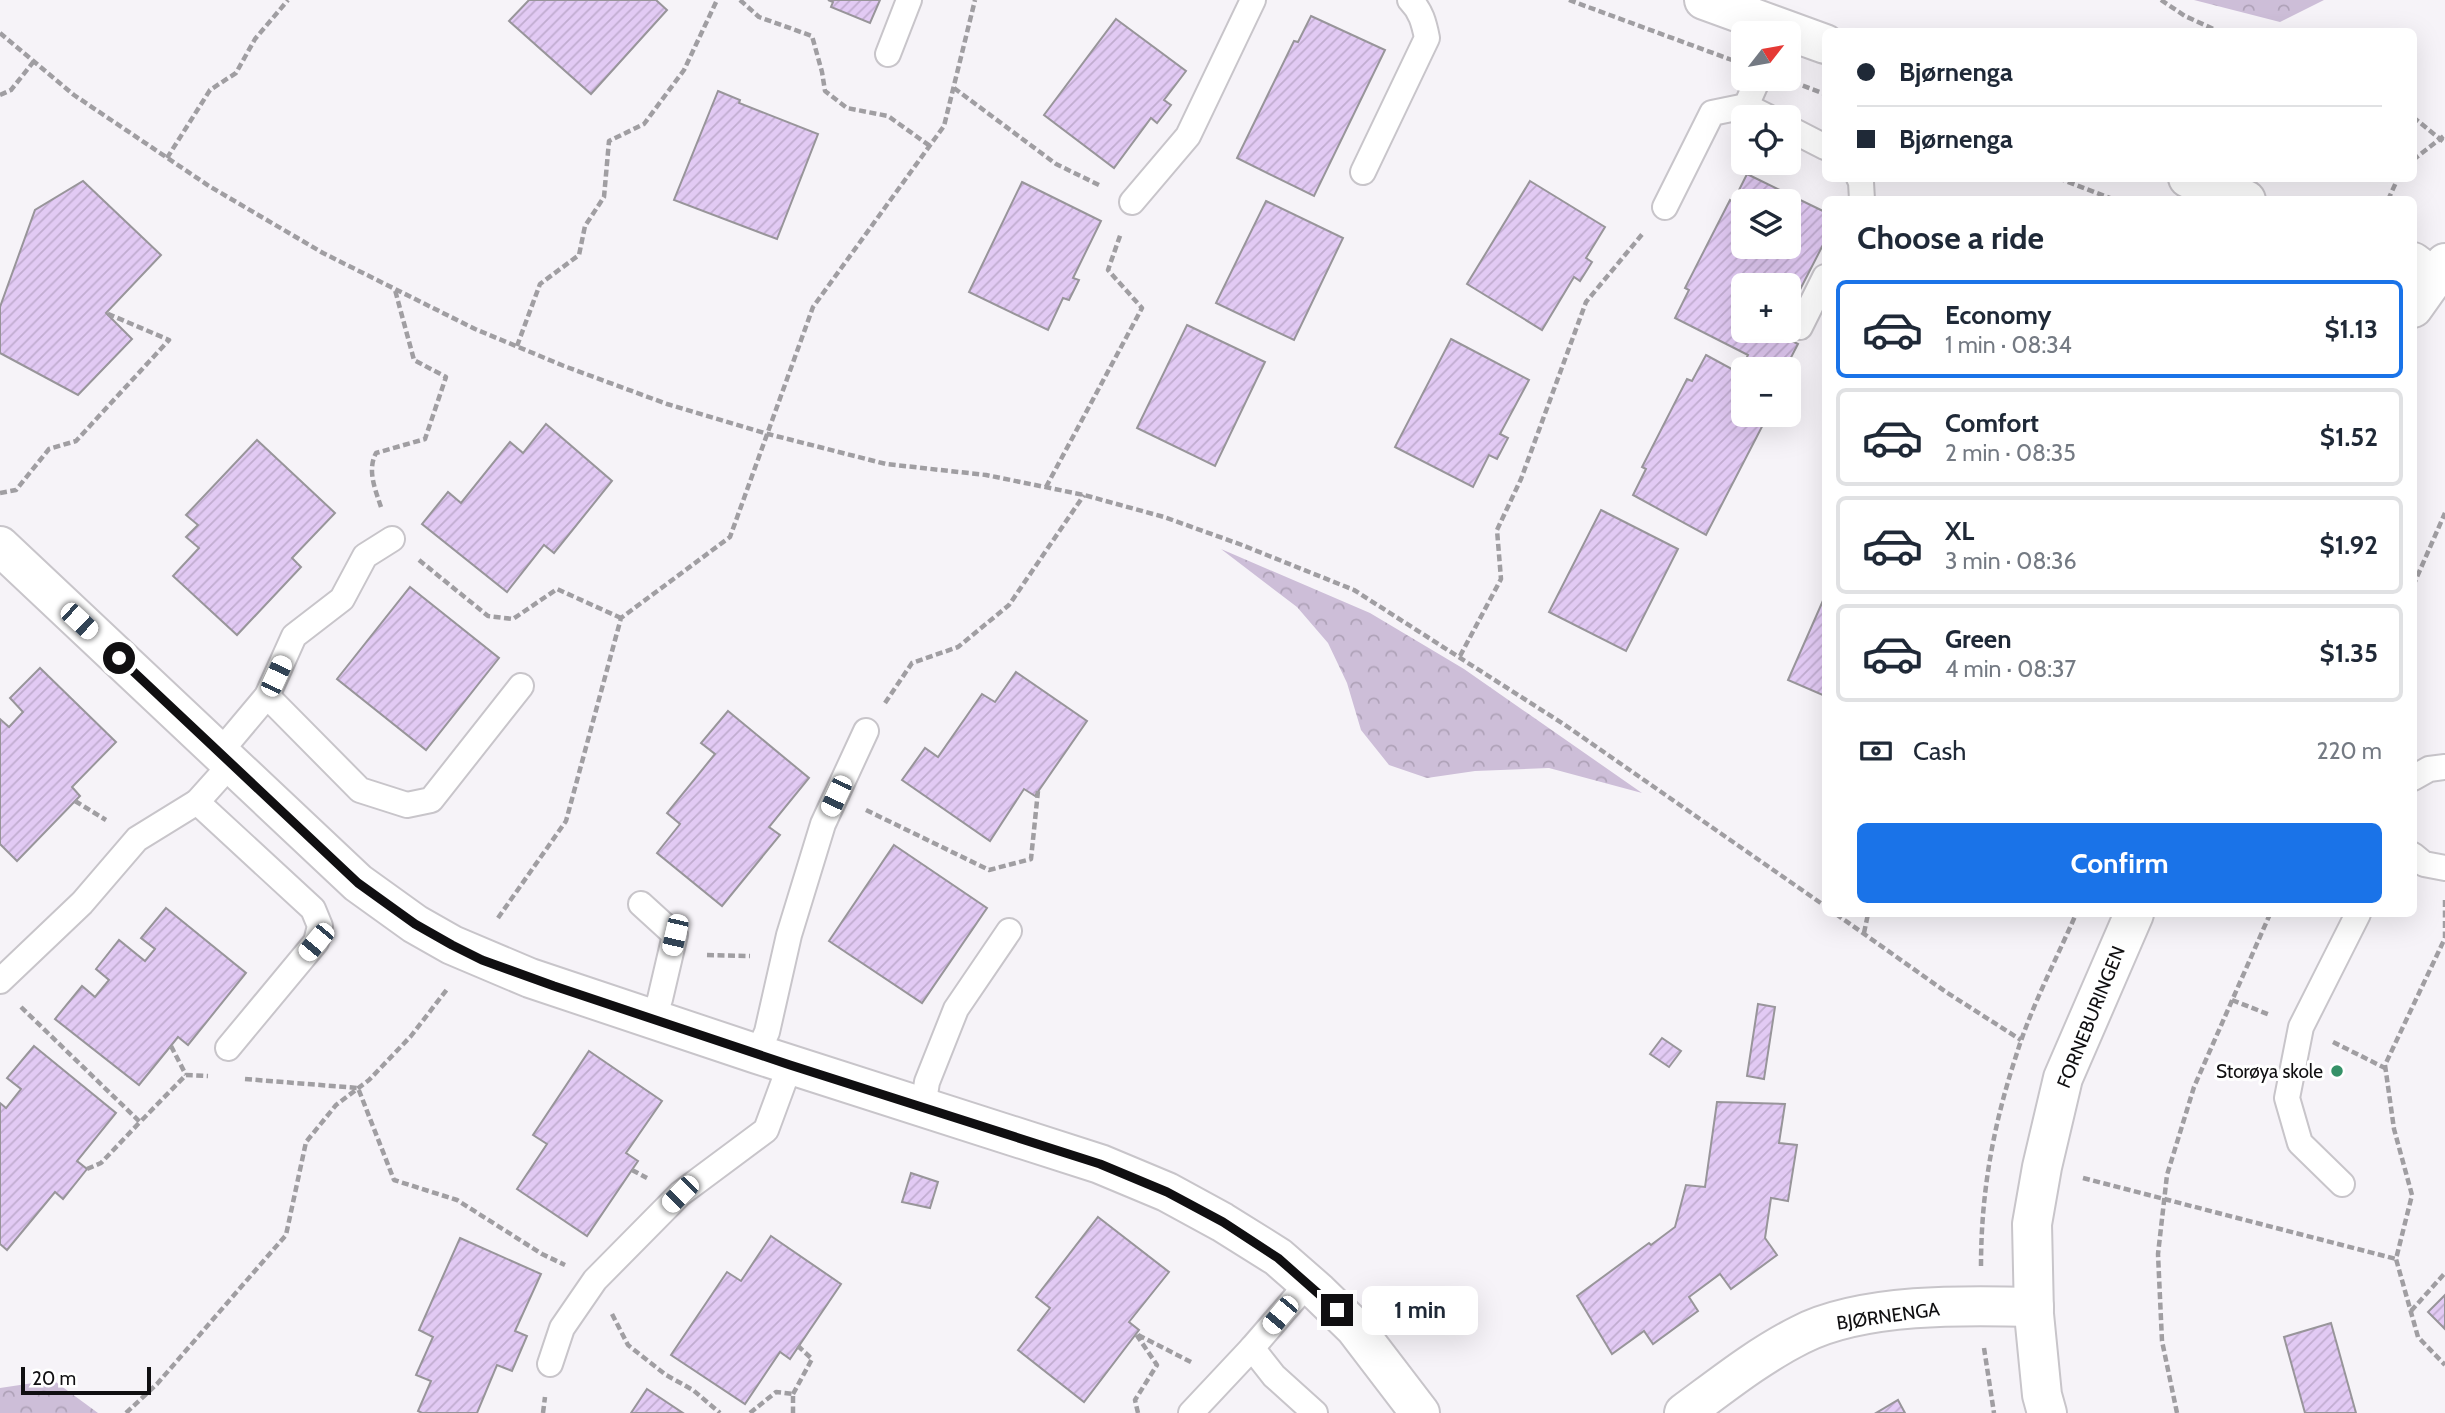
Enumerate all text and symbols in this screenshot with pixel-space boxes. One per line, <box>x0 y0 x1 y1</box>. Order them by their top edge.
north arrow <box>1731 21 1801 91</box>
map controls <box>1731 21 1801 427</box>
text: Bjørnenga <box>1899 56 2013 88</box>
button: locate <box>1731 105 1801 175</box>
text: Bjørnenga <box>1899 123 2013 155</box>
button: layers <box>1731 189 1801 259</box>
text: Choose a ride <box>1857 218 2044 257</box>
button: + <box>1731 273 1801 343</box>
icon: car <box>1861 298 1924 361</box>
text: Economy <box>1945 299 2051 331</box>
text: $1.13 <box>2324 313 2378 345</box>
text: 1 min · 08:34 <box>1945 331 2072 359</box>
button: − <box>1731 357 1801 427</box>
icon: car <box>1861 406 1924 469</box>
text: Comfort <box>1945 407 2039 439</box>
text: $1.52 <box>2320 421 2378 453</box>
text: 2 min · 08:35 <box>1945 439 2076 467</box>
icon: car <box>1861 514 1924 577</box>
text: XL <box>1945 515 1974 547</box>
text: $1.92 <box>2320 529 2378 561</box>
text: 3 min · 08:36 <box>1945 547 2077 575</box>
car <box>57 599 102 643</box>
icon: car <box>1861 622 1924 685</box>
text: Green <box>1945 623 2012 655</box>
text: $1.35 <box>2320 637 2378 669</box>
route start <box>103 642 135 674</box>
car <box>258 653 295 699</box>
text: 4 min · 08:37 <box>1945 655 2076 683</box>
icon: cash <box>1857 732 1895 770</box>
text: Cash <box>1913 735 1966 767</box>
text: 220 m <box>2316 737 2382 765</box>
car <box>818 773 855 819</box>
button: Confirm <box>1857 823 2382 903</box>
car <box>661 912 690 958</box>
car <box>295 919 338 965</box>
street label: FORNEBURINGEN <box>2052 943 2130 1091</box>
place label: Storøya skole <box>2216 1060 2323 1083</box>
marker: Storøya skole <box>2329 1063 2345 1079</box>
car <box>658 1172 703 1216</box>
callout: 1 min <box>1362 1286 1477 1334</box>
car <box>1259 1292 1302 1338</box>
route end <box>1321 1294 1353 1326</box>
text: 1 min <box>1394 1296 1446 1324</box>
street label: BJØRNENGA <box>1835 1297 1941 1335</box>
scale bar <box>21 1364 150 1396</box>
text: 20 m <box>32 1367 76 1390</box>

